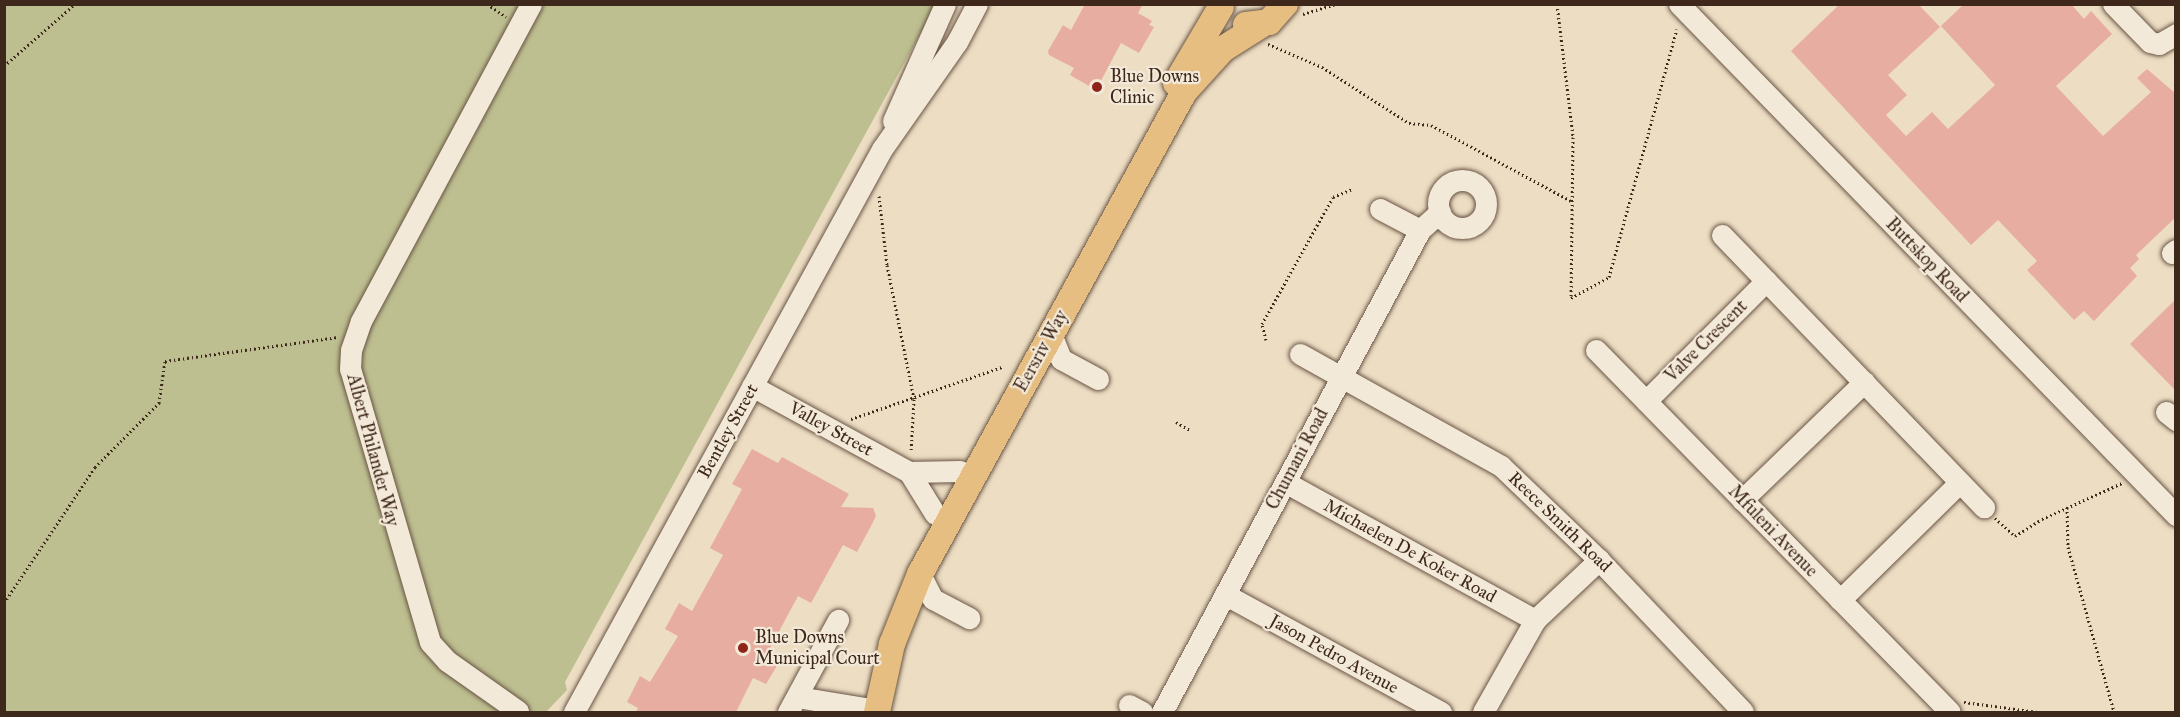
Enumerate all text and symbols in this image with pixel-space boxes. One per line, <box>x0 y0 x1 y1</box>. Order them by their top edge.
place label: Blue Downs Clinic <box>1110 66 1199 109</box>
marker: Blue Downs Clinic <box>1088 78 1106 96</box>
street label: Buttskop Road <box>1881 213 1973 307</box>
street label: Valve Crescent <box>1660 295 1752 387</box>
street label: Eersriv Way <box>1010 306 1072 396</box>
street label: Albert Philander Way <box>342 371 404 529</box>
street label: Bentley Street <box>693 380 763 482</box>
street label: Valley Street <box>785 397 877 461</box>
street label: Chumani Road <box>1261 405 1333 513</box>
street label: Reece Smith Road <box>1504 467 1616 577</box>
street label: Mfuleni Avenue <box>1724 481 1822 581</box>
street label: Michaelen De Koker Road <box>1320 495 1500 607</box>
street label: Jason Pedro Avenue <box>1266 610 1402 698</box>
place label: Blue Downs Municipal Court <box>755 627 880 670</box>
marker: Blue Downs Municipal Court <box>736 641 750 655</box>

